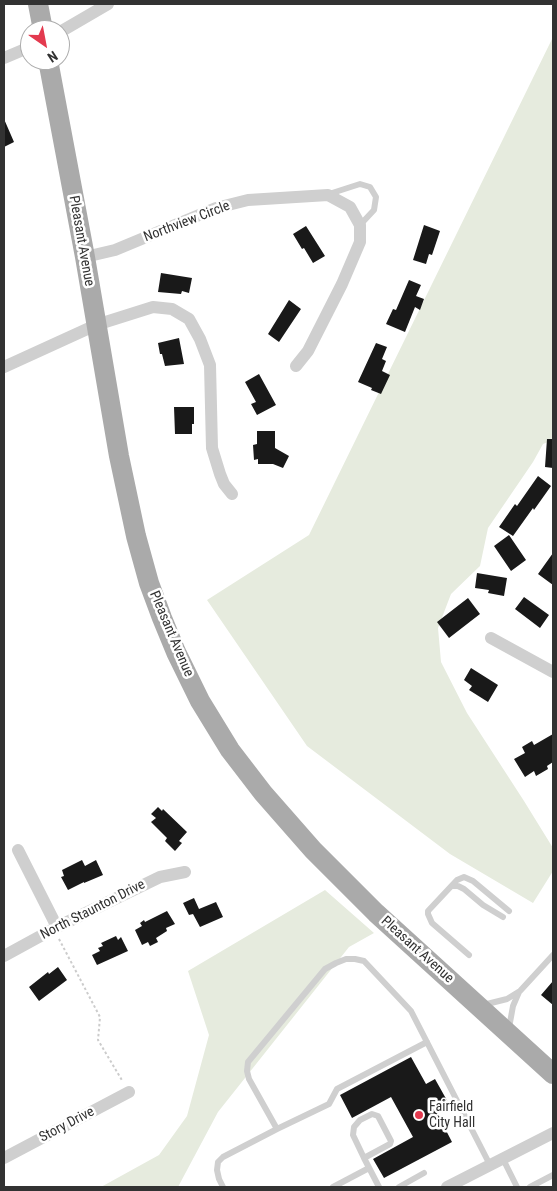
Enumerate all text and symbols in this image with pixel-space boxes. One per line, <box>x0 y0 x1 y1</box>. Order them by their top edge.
north arrow <box>20 20 70 70</box>
text: N <box>45 48 61 66</box>
street label: Pleasant Avenue <box>65 194 97 288</box>
street label: Northview Circle <box>142 198 232 246</box>
street label: Pleasant Avenue <box>145 588 197 680</box>
street label: North Staunton Drive <box>38 876 148 944</box>
street label: Pleasant Avenue <box>377 913 457 987</box>
place label: Fairfield City Hall <box>429 1099 475 1132</box>
street label: Story Drive <box>37 1104 97 1146</box>
marker: Fairfield City Hall <box>413 1109 425 1121</box>

